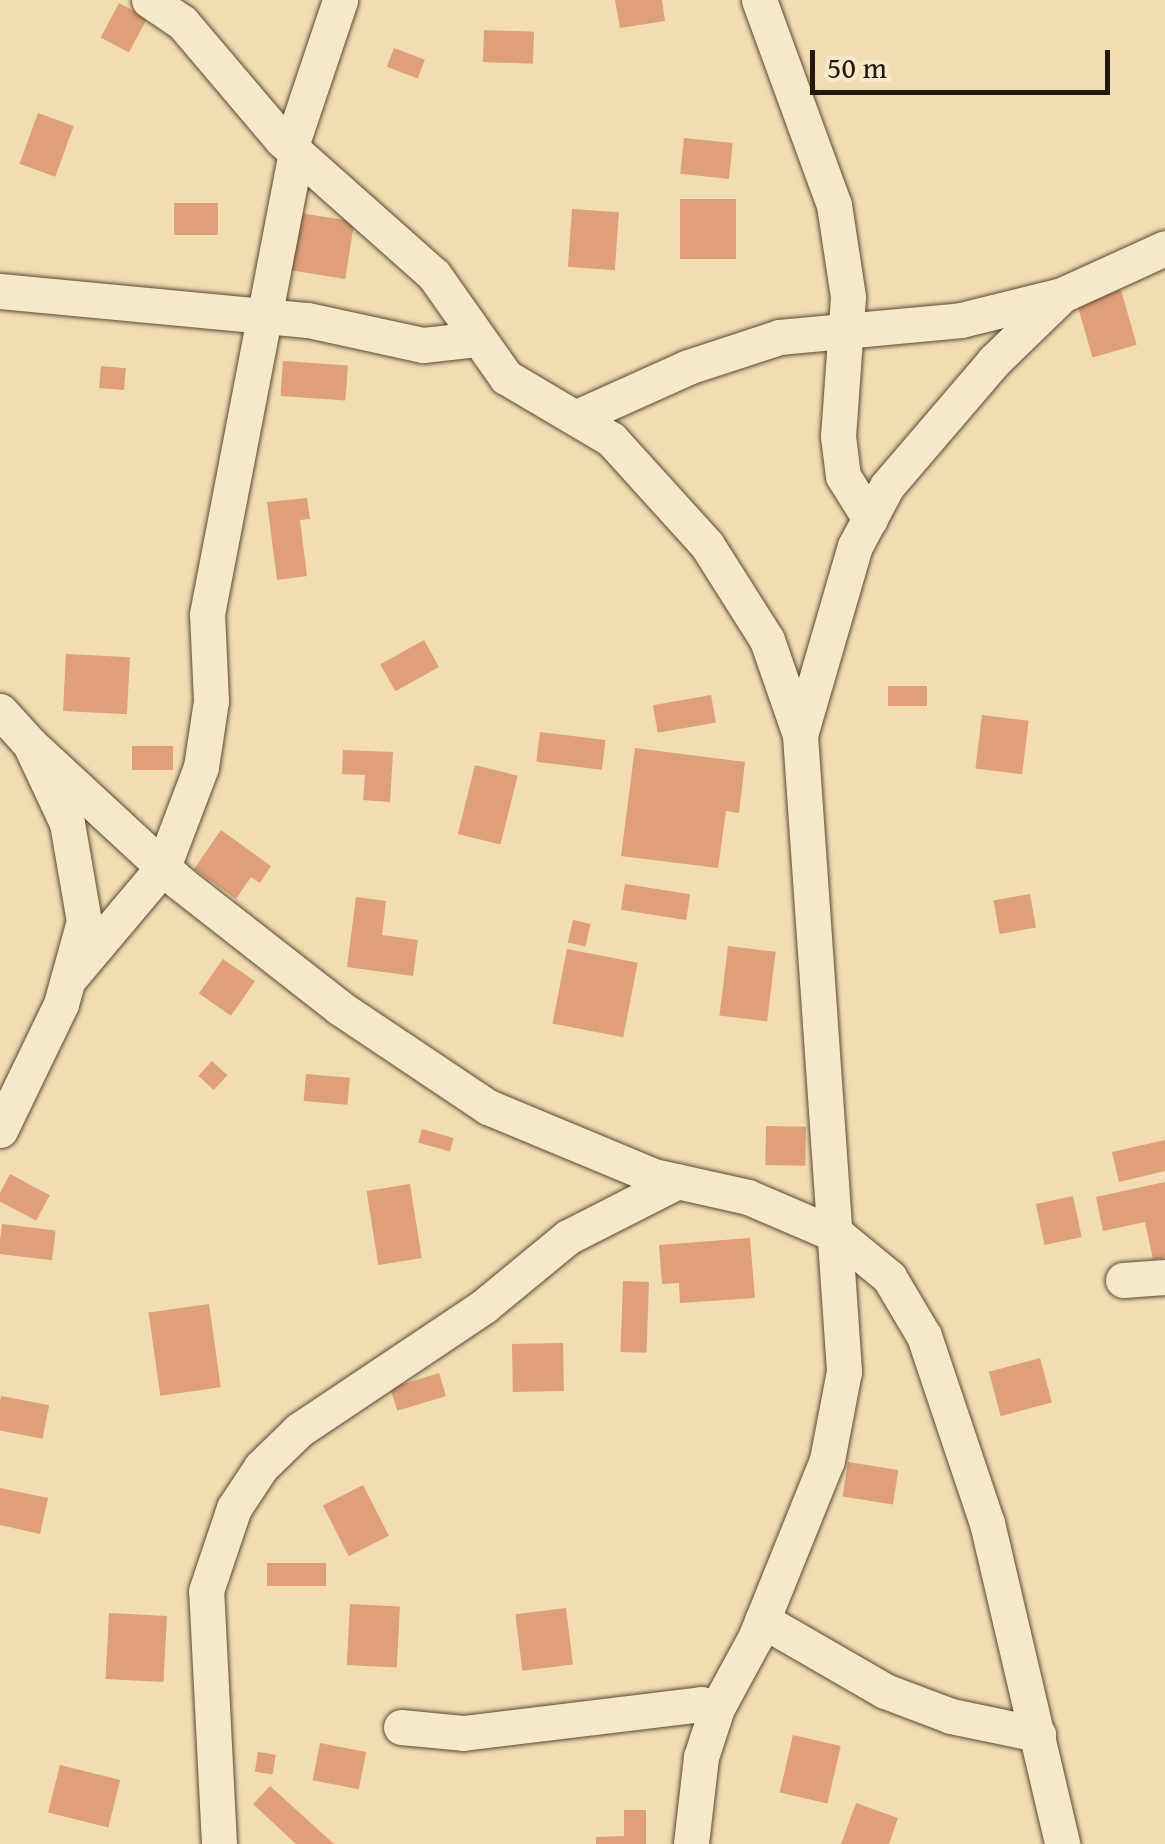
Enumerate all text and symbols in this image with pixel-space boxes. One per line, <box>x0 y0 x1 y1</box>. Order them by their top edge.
scale bar <box>815 30 1115 92</box>
text: 50 m <box>827 45 887 89</box>

